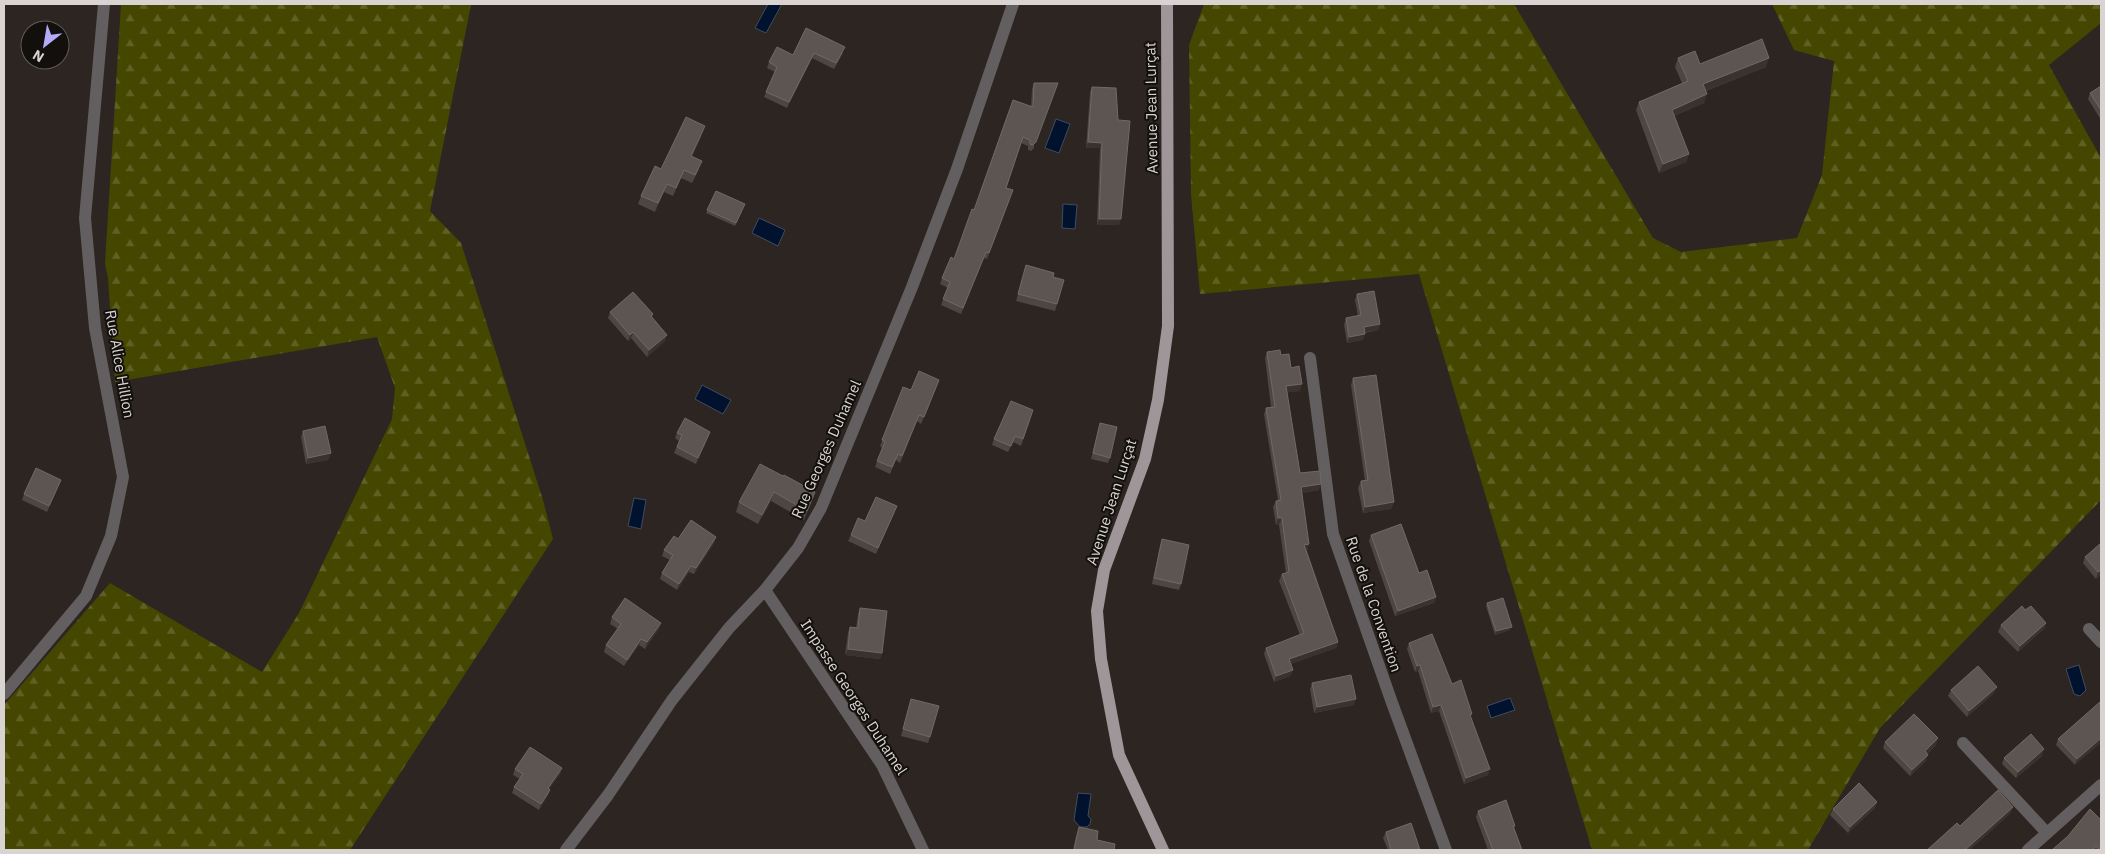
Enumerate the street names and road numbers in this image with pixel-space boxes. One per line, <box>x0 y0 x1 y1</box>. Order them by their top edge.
street label: Avenue Jean Lurçat <box>1140 42 1162 174</box>
street label: Rue Alice Hillion <box>101 308 139 420</box>
street label: Rue Georges Duhamel <box>787 377 865 521</box>
street label: Avenue Jean Lurçat <box>1082 436 1140 568</box>
street label: Rue de la Convention <box>1342 534 1406 674</box>
street label: Impasse Georges Duhamel <box>797 616 911 778</box>

